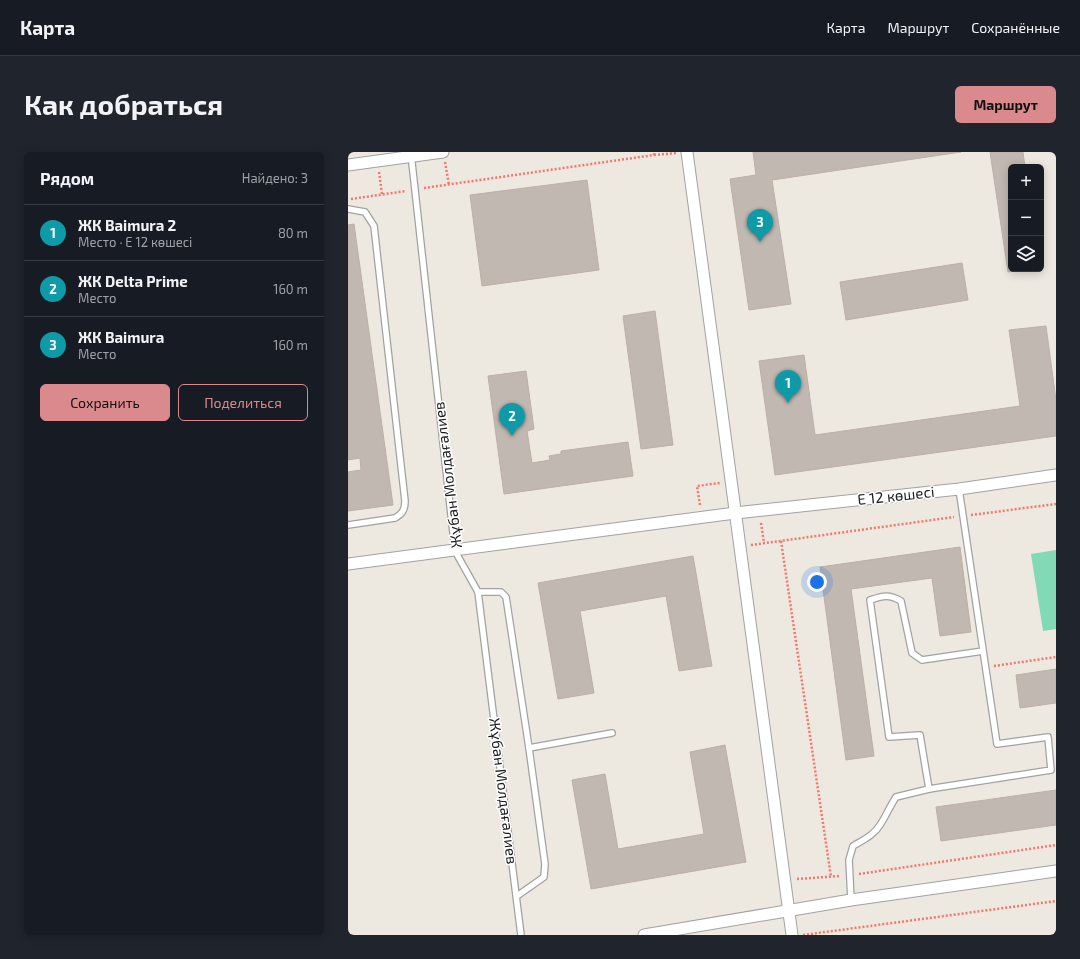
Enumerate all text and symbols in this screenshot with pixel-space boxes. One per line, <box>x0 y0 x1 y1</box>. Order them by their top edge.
text: Карта <box>20 16 75 39</box>
text: Карта <box>827 19 865 36</box>
text: Маршрут <box>887 19 949 36</box>
text: Сохранённые <box>971 19 1060 36</box>
button: Маршрут <box>955 86 1056 123</box>
text: Как добраться <box>24 87 223 121</box>
map controls <box>1008 164 1044 272</box>
button: + <box>1008 164 1044 200</box>
text: Рядом <box>40 168 94 188</box>
text: Найдено: 3 <box>242 170 308 186</box>
button: − <box>1008 200 1044 236</box>
pin: 3 <box>747 209 773 242</box>
text: ЖК Baimura 2 <box>78 216 176 234</box>
text: 1 <box>50 225 56 241</box>
text: 80 m <box>278 225 308 241</box>
text: Место · Е 12 көшесі <box>78 234 192 250</box>
button: layers <box>1008 236 1044 272</box>
text: ЖК Delta Prime <box>78 272 188 290</box>
text: 2 <box>49 281 57 297</box>
text: 160 m <box>273 281 308 297</box>
text: Место <box>78 290 117 306</box>
text: ЖК Baimura <box>78 328 164 346</box>
text: 3 <box>49 337 57 353</box>
text: 160 m <box>273 337 308 353</box>
text: Место <box>78 346 117 362</box>
pin: 1 <box>775 370 801 403</box>
button: Сохранить <box>40 384 170 421</box>
button: Поделиться <box>178 384 308 421</box>
street label: Жұбан Молдағалиев <box>429 401 465 549</box>
pin: 2 <box>499 403 525 436</box>
street label: Е 12 көшесі <box>857 482 935 508</box>
your location <box>807 572 827 592</box>
street label: Жұбан Молдағалиев <box>486 717 522 865</box>

